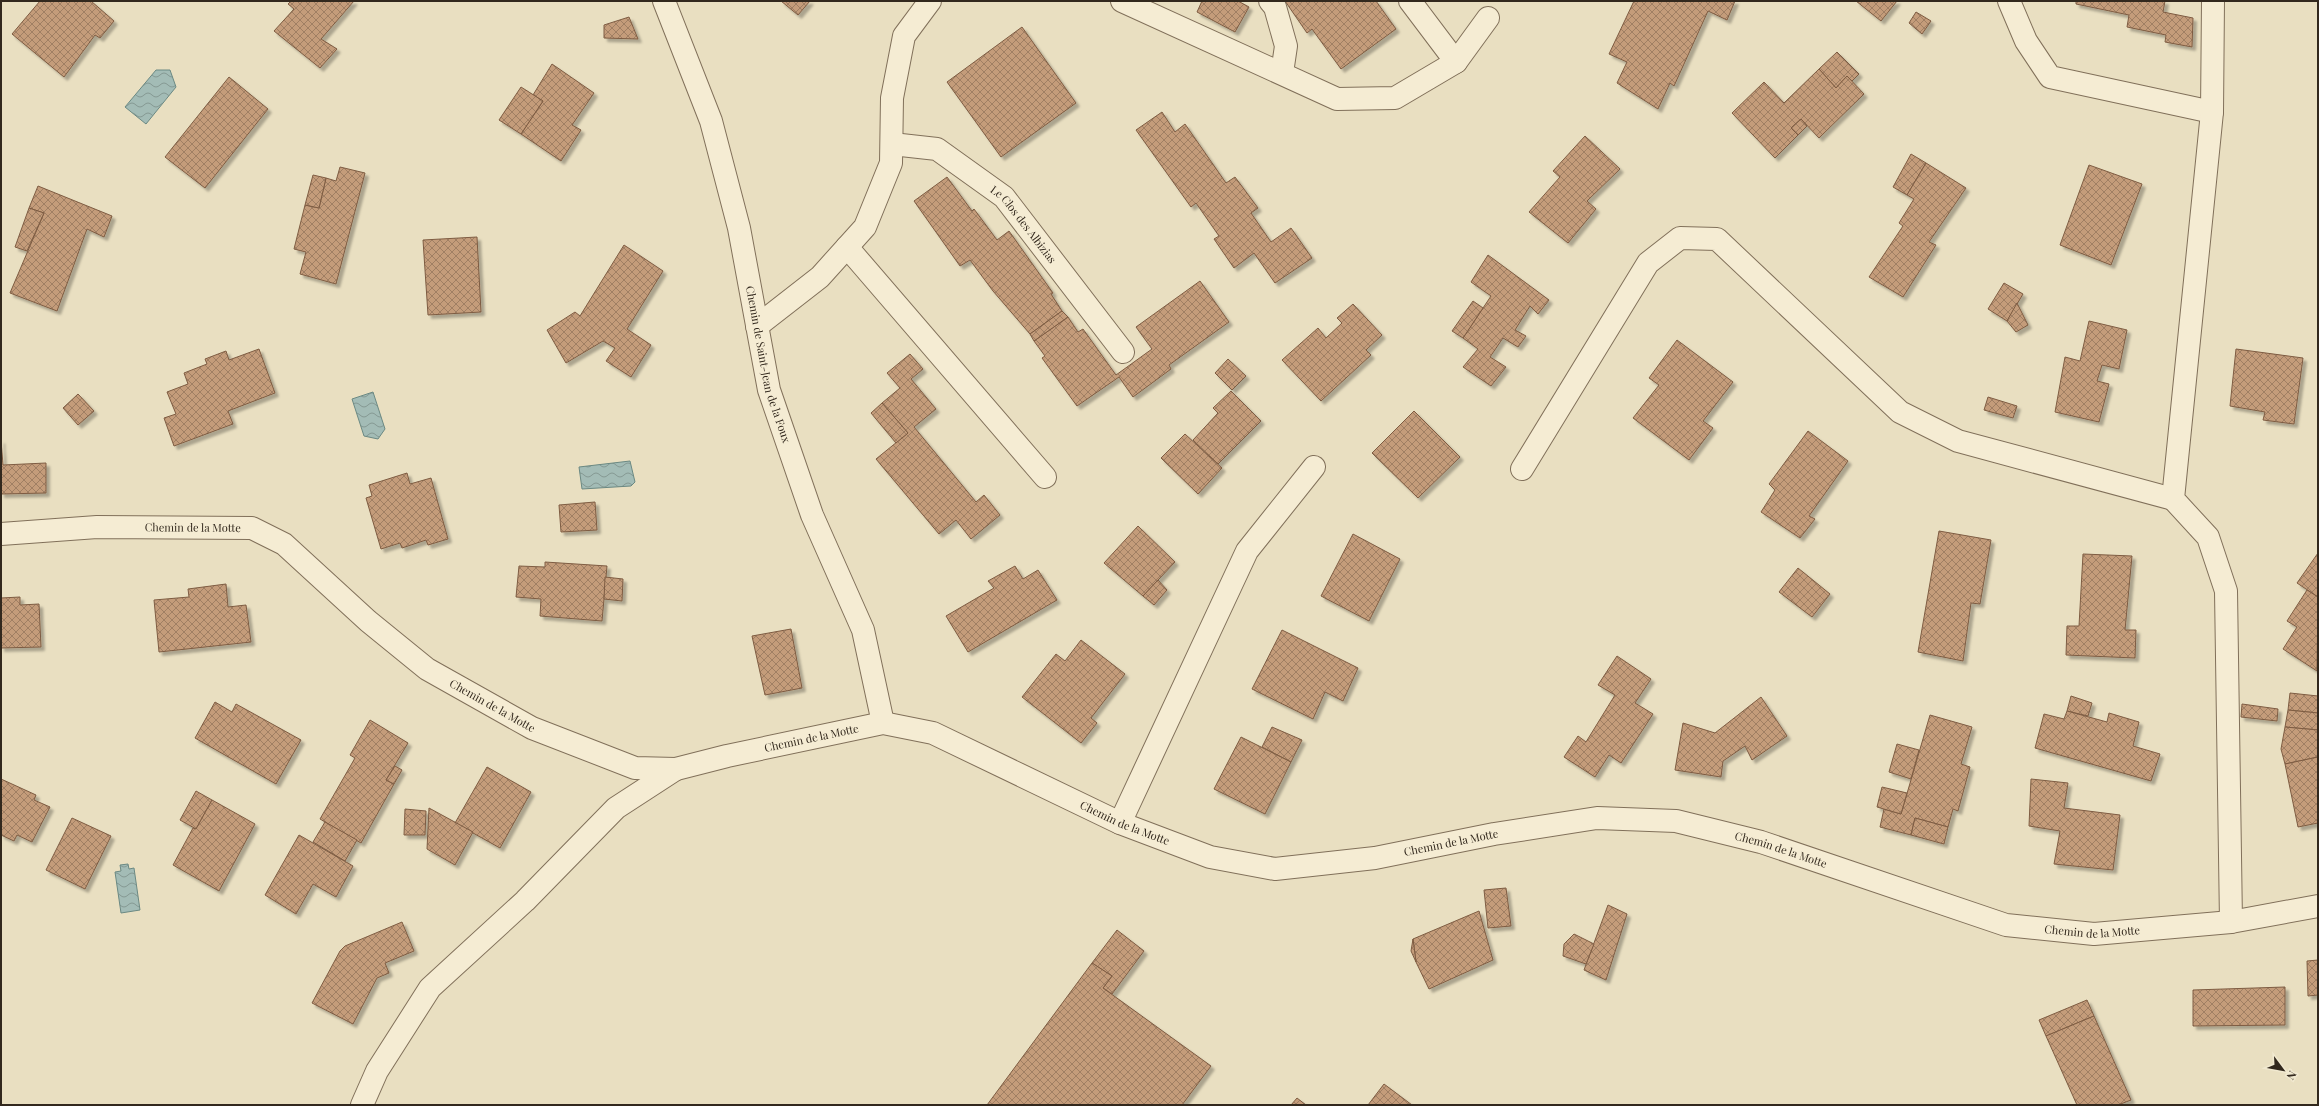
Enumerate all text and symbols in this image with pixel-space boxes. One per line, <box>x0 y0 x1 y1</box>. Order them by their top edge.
street label: Le Clos des Albizias <box>988 182 1060 266</box>
street label: Chemin de Saint-Jean de la Foux <box>743 285 795 445</box>
street label: Chemin de la Motte <box>145 519 241 535</box>
street label: Chemin de la Motte <box>447 675 538 736</box>
street label: Chemin de la Motte <box>763 720 860 755</box>
street label: Chemin de la Motte <box>1078 797 1172 848</box>
street label: Chemin de la Motte <box>1402 825 1500 859</box>
street label: Chemin de la Motte <box>1733 828 1830 871</box>
street label: Chemin de la Motte <box>2044 921 2141 941</box>
north arrow <box>2263 1050 2303 1090</box>
text: N <box>2283 1068 2300 1083</box>

